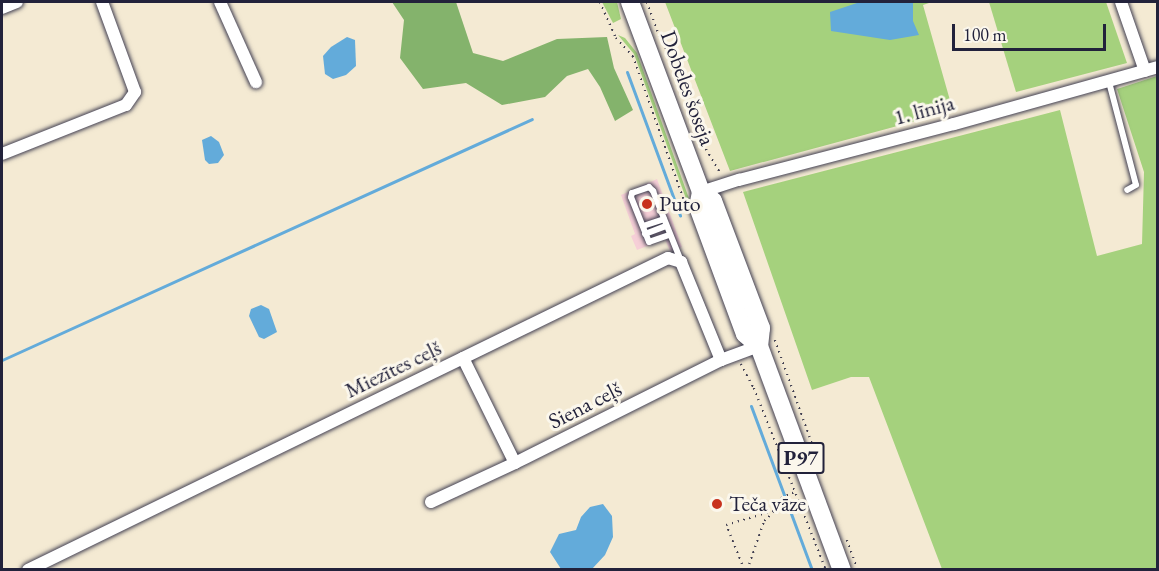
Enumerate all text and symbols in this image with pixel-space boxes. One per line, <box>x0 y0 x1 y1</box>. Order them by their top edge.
scale bar <box>955 12 1110 50</box>
text: 100 m <box>963 23 1007 46</box>
street label: Dobeles šoseja <box>655 27 721 149</box>
street label: 1. līnija <box>891 89 957 131</box>
place label: Puto <box>659 191 701 217</box>
marker: Puto <box>640 197 654 211</box>
street label: Miezītes ceļš <box>340 334 446 404</box>
street label: Siena ceļš <box>544 375 626 435</box>
road number: P97 <box>777 440 825 476</box>
place label: Teča vāze <box>729 491 806 517</box>
marker: Teča vāze <box>710 497 724 511</box>

